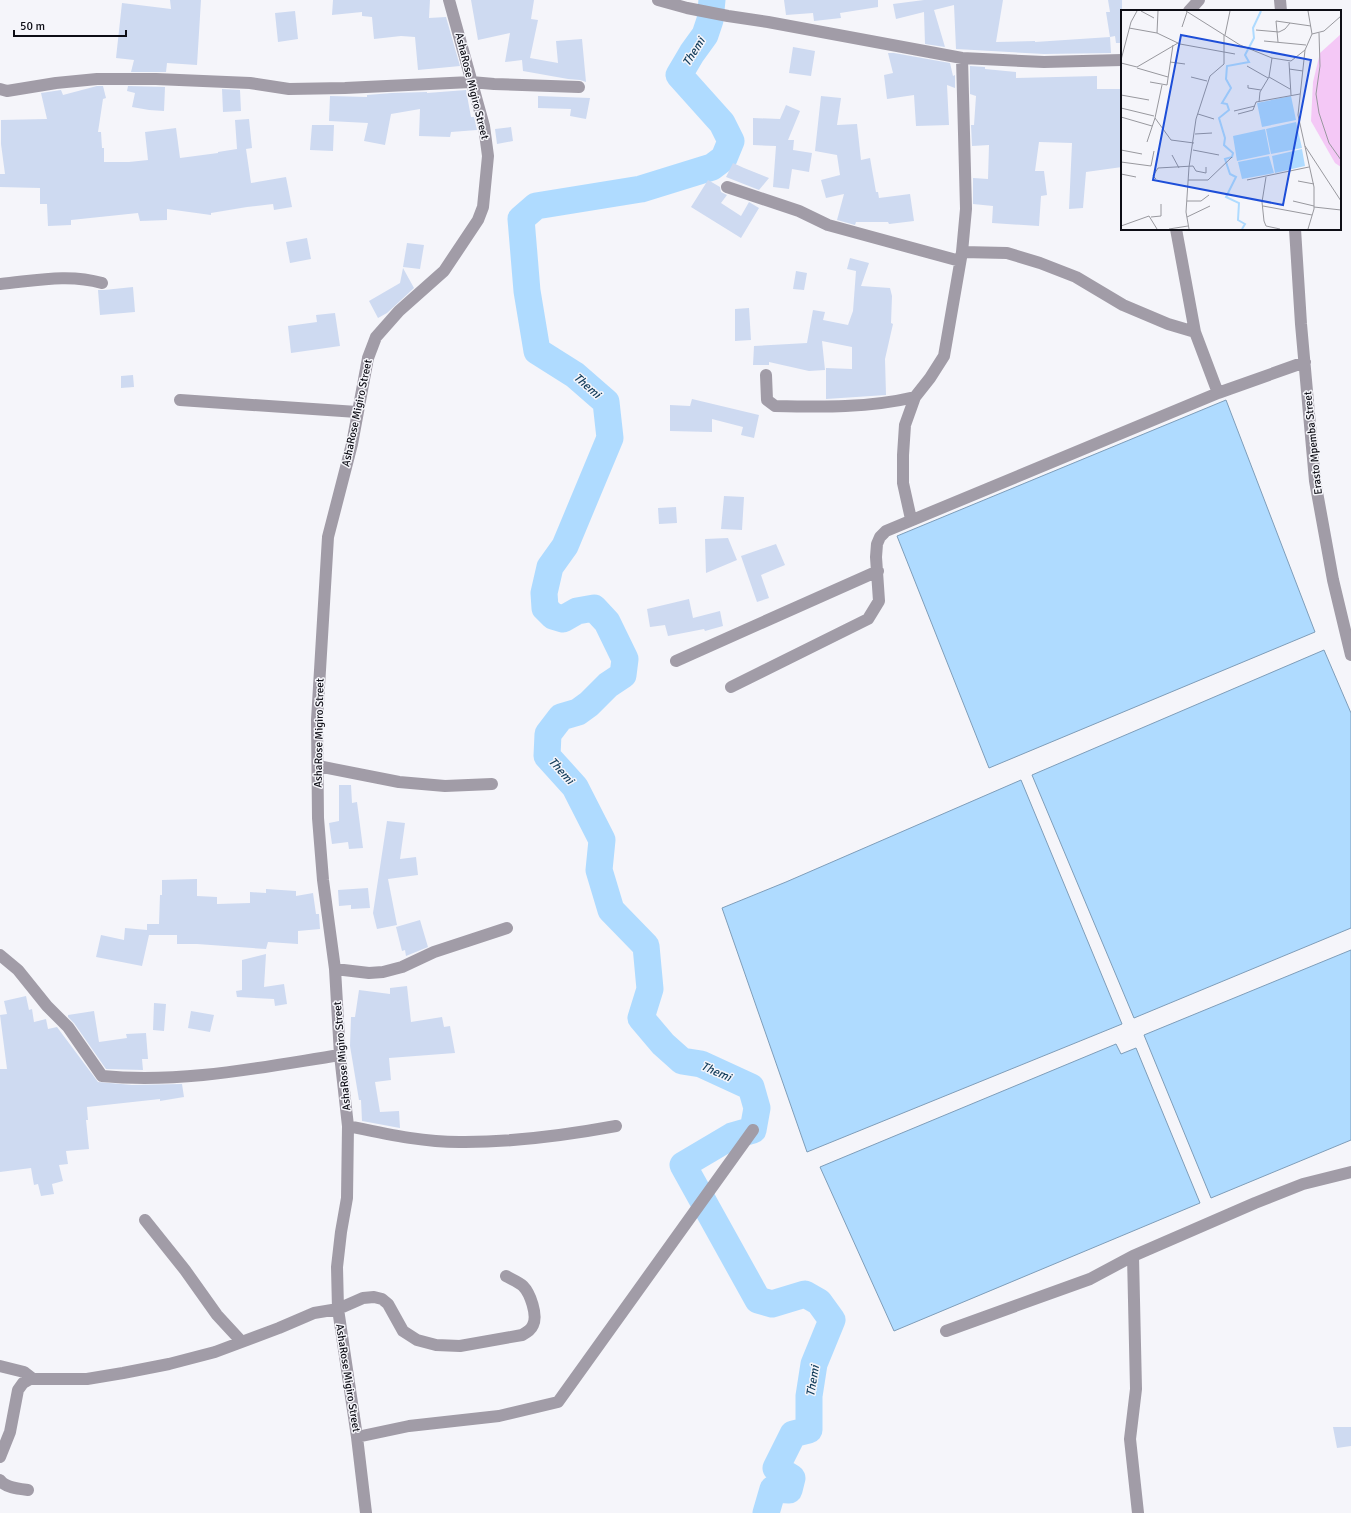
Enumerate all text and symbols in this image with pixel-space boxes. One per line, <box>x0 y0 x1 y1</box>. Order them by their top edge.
inset map <box>1121 10 1341 230</box>
scale bar <box>14 12 126 38</box>
text: 50 m <box>20 19 45 34</box>
street label: AshaRose Migiro Street <box>452 31 492 141</box>
water label: Themi <box>679 33 710 69</box>
street label: AshaRose Migiro Street <box>339 358 375 468</box>
water label: Themi <box>570 370 605 403</box>
street label: Erasto Mpemba Street <box>1301 390 1325 495</box>
street label: AshaRose Migiro Street <box>312 678 326 788</box>
water label: Themi <box>545 754 578 789</box>
street label: AshaRose Migiro Street <box>331 1001 353 1111</box>
water label: Themi <box>699 1059 735 1086</box>
street label: AshaRose Migiro Street <box>333 1323 363 1433</box>
water label: Themi <box>803 1363 823 1398</box>

